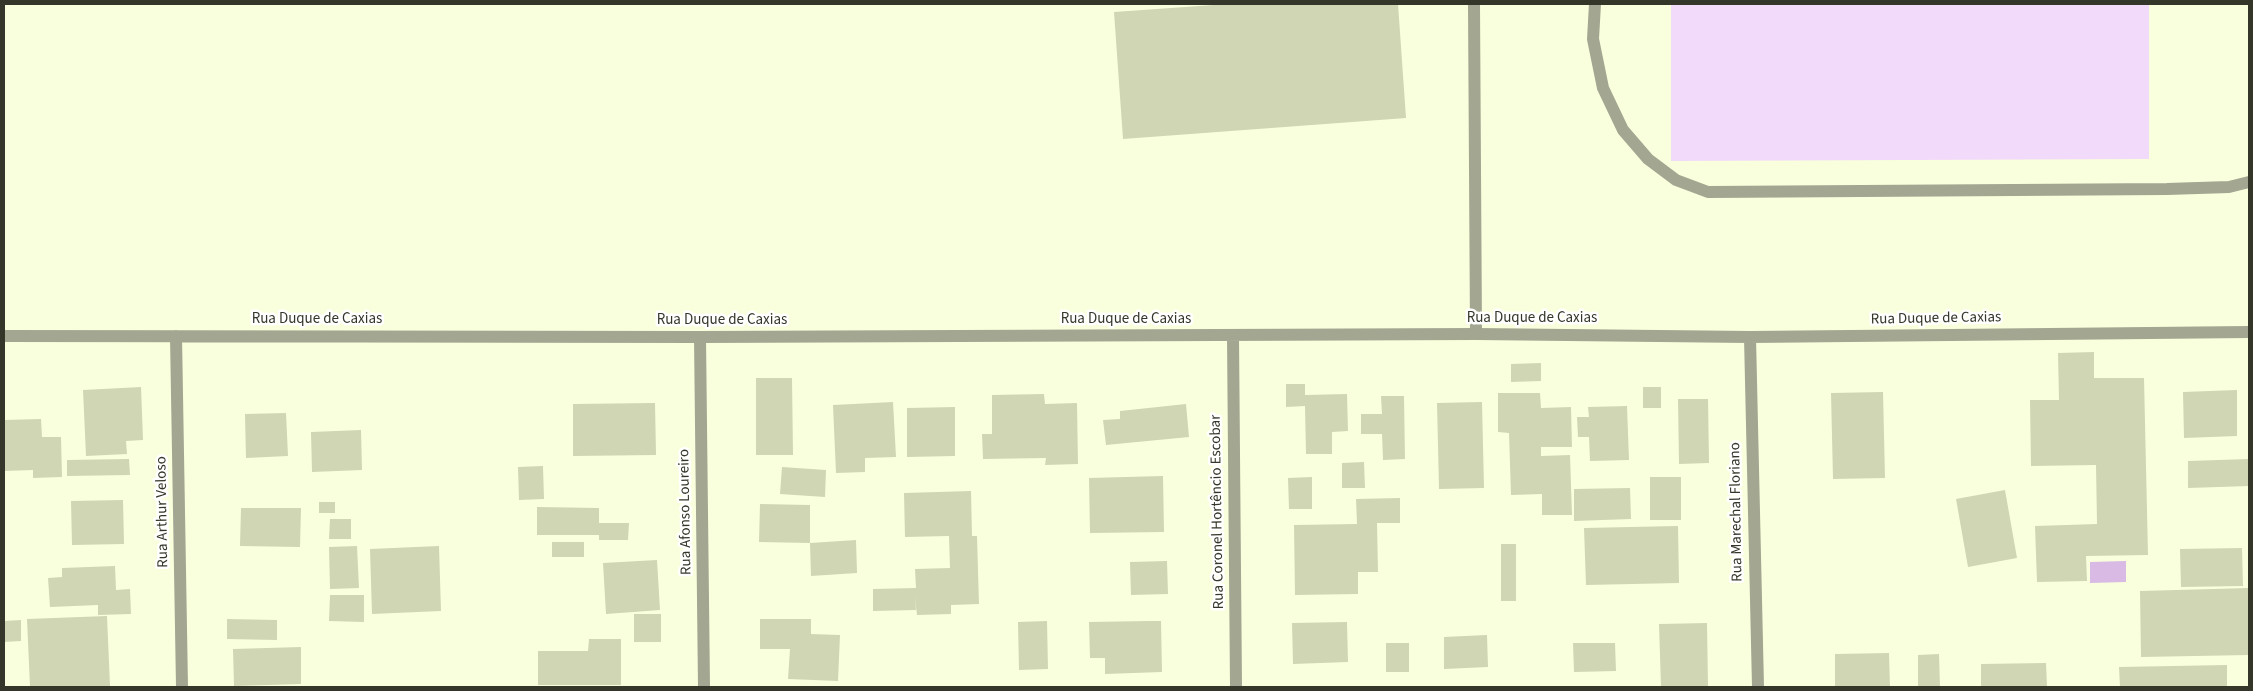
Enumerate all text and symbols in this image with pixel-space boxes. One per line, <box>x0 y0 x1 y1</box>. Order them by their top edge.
street label: Rua Duque de Caxias <box>1871 309 2001 329</box>
street label: Rua Duque de Caxias <box>1467 310 1597 328</box>
street label: Rua Duque de Caxias <box>252 311 382 329</box>
street label: Rua Duque de Caxias <box>1061 311 1191 329</box>
street label: Rua Duque de Caxias <box>657 312 787 330</box>
street label: Rua Coronel Hortêncio Escobar <box>1207 415 1229 609</box>
street label: Rua Marechal Floriano <box>1727 442 1747 582</box>
street label: Rua Afonso Loureiro <box>676 449 696 575</box>
street label: Rua Arthur Veloso <box>153 456 173 568</box>

